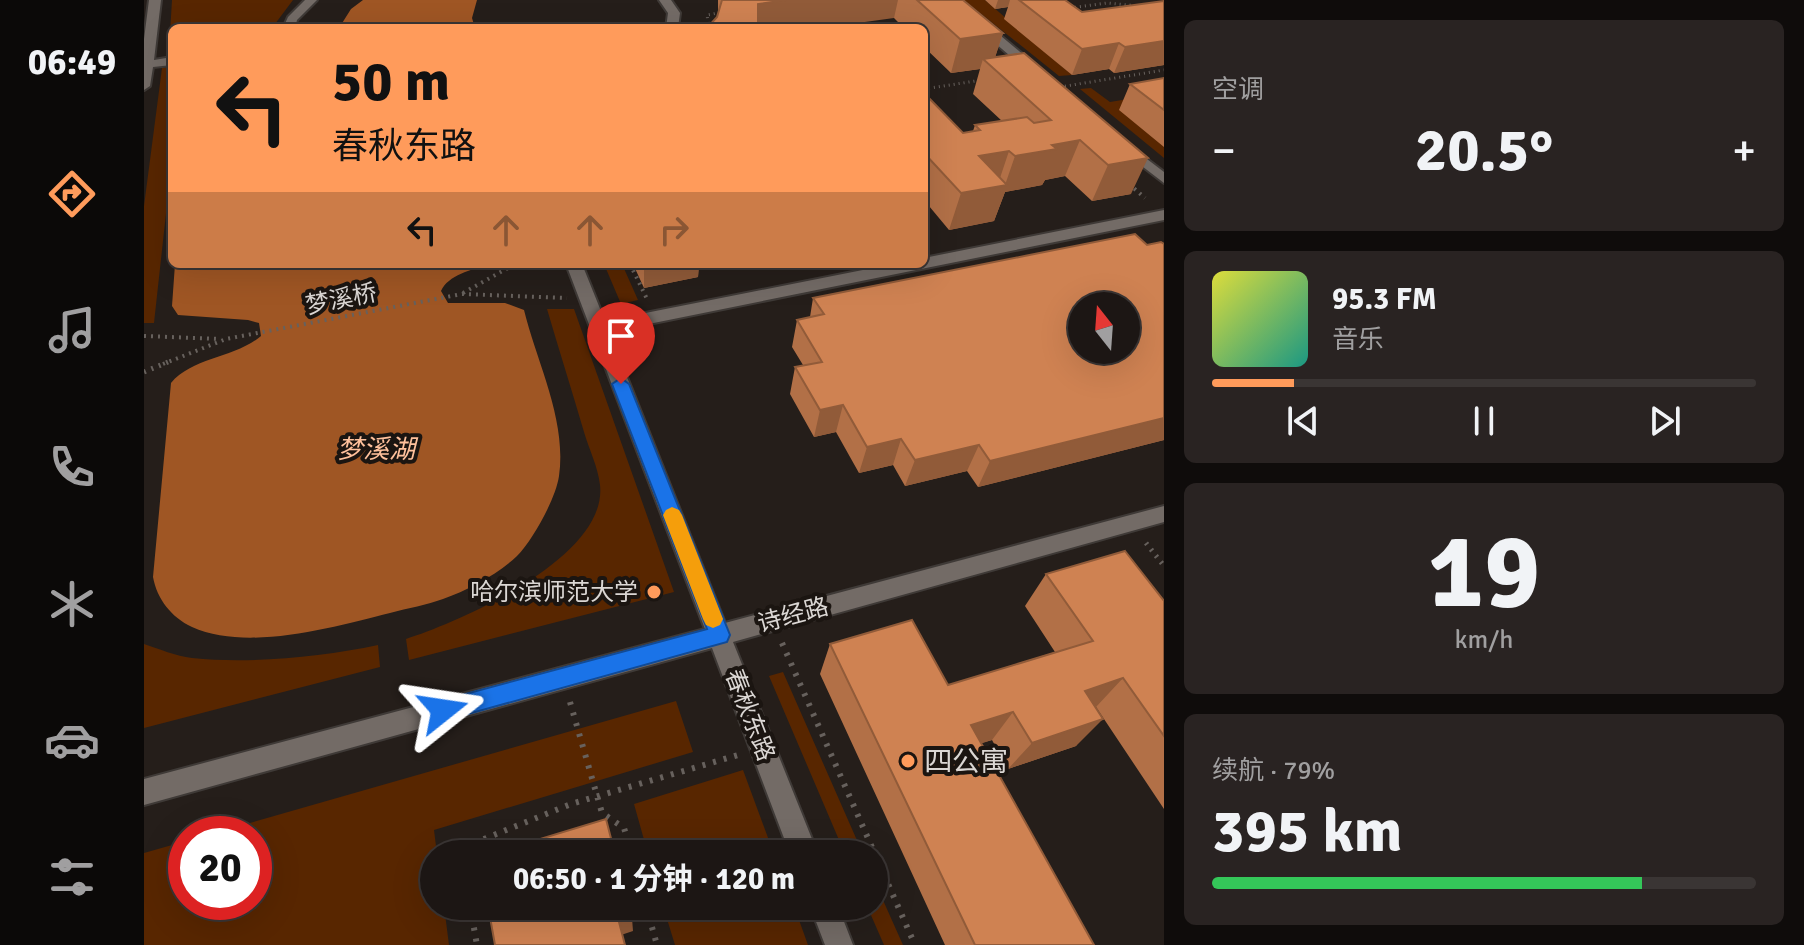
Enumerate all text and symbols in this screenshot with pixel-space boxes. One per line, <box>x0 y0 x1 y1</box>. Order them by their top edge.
text: 06:49 <box>28 40 116 85</box>
text: 50 m <box>332 47 450 116</box>
icon: left <box>200 56 304 160</box>
text: 空调 <box>1212 74 1264 106</box>
text: 20.5° <box>1415 114 1553 188</box>
text: 春秋东路 <box>332 124 476 169</box>
text: − <box>1212 124 1236 178</box>
text: + <box>1732 124 1756 178</box>
icon: directions <box>44 166 100 222</box>
icon: left <box>400 208 444 252</box>
icon: ahead <box>484 208 528 252</box>
icon: ahead <box>568 208 612 252</box>
icon: right <box>652 208 696 252</box>
street label: 梦溪桥 <box>303 277 379 321</box>
text: 95.3 FM <box>1332 281 1437 318</box>
north arrow <box>1068 292 1140 364</box>
map controls <box>1068 292 1140 364</box>
icon: music <box>44 302 100 358</box>
pin <box>587 302 655 384</box>
icon: arrive <box>599 314 643 358</box>
text: 音乐 <box>1332 324 1384 356</box>
icon: previous <box>1281 399 1325 443</box>
icon: pause <box>1462 399 1506 443</box>
icon: next <box>1643 399 1687 443</box>
water label: 梦溪湖 <box>337 434 419 466</box>
icon: phone <box>44 439 100 495</box>
text: 19 <box>1428 508 1540 636</box>
icon: climate <box>44 576 100 632</box>
place label: 哈尔滨师范大学 <box>470 577 638 607</box>
marker: 哈尔滨师范大学 <box>645 583 663 601</box>
street label: 诗经路 <box>754 591 832 639</box>
text: km/h <box>1455 624 1513 656</box>
street label: 春秋东路 <box>719 665 781 765</box>
position arrow <box>401 668 485 752</box>
icon: car <box>44 712 100 768</box>
place label: 四公寓 <box>924 745 1008 779</box>
marker: 四公寓 <box>899 752 917 770</box>
text: 续航 · 79% <box>1212 755 1335 787</box>
text: 395 km <box>1212 795 1402 869</box>
speed limit sign: 20 <box>168 816 272 920</box>
icon: filters <box>44 849 100 905</box>
text: 06:50 · 1 分钟 · 120 m <box>513 861 795 898</box>

